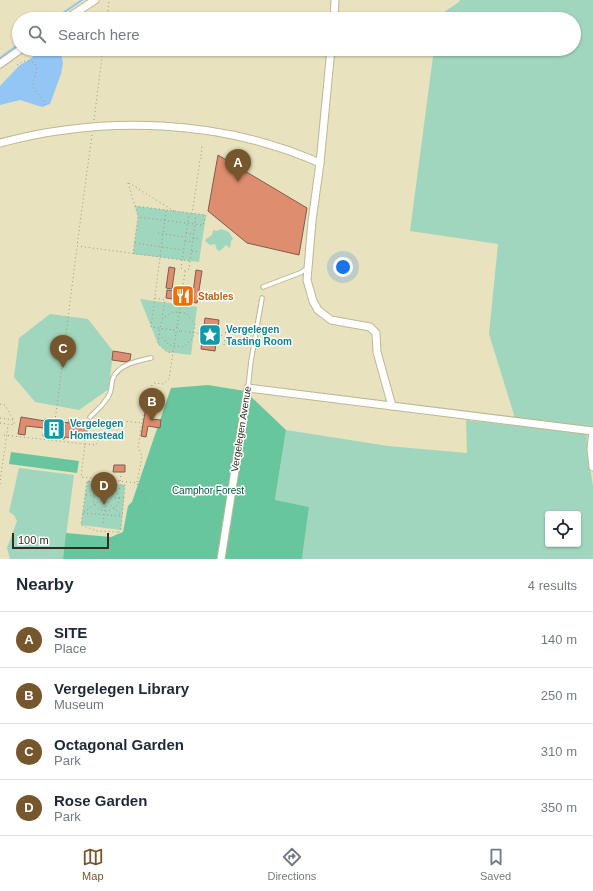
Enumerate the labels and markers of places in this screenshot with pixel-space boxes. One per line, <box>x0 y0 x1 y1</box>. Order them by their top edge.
pin: A <box>225 149 251 182</box>
restaurant icon: Stables <box>170 283 196 309</box>
place label: Stables <box>198 291 234 302</box>
place icon: Vergelegen Tasting Room <box>197 322 223 348</box>
place label: Vergelegen Tasting Room <box>226 324 292 347</box>
pin: C <box>50 335 76 368</box>
pin: B <box>139 388 165 421</box>
building icon: Vergelegen Homestead <box>41 416 67 442</box>
place label: Vergelegen Homestead <box>70 418 124 441</box>
pin: D <box>91 472 117 505</box>

